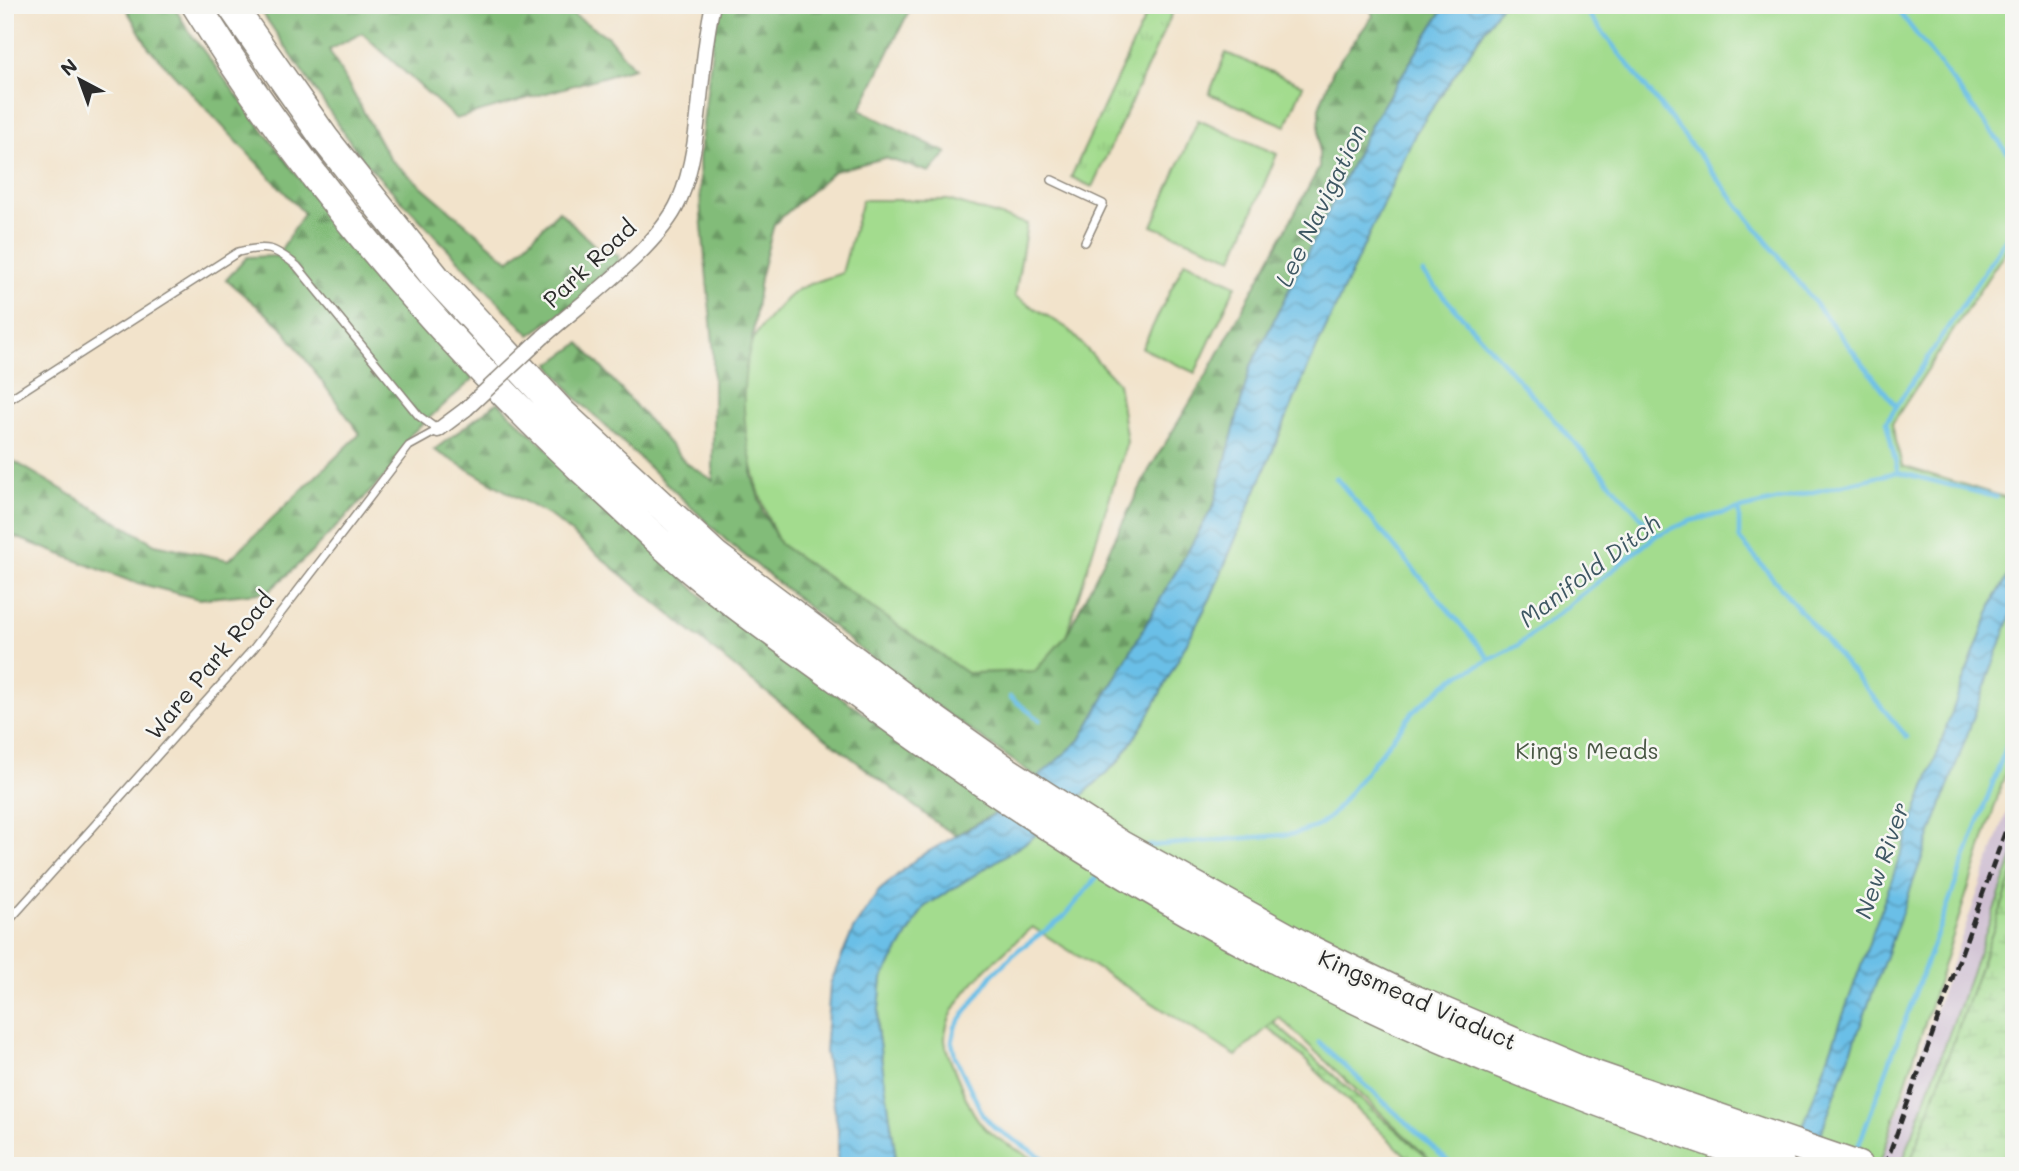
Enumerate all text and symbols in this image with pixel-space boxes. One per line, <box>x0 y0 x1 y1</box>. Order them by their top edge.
north arrow <box>46 46 116 116</box>
text: N <box>55 53 82 81</box>
water label: Lee Navigation <box>1267 119 1373 291</box>
street label: Park Road <box>536 212 642 314</box>
water label: Manifold Ditch <box>1512 507 1666 633</box>
street label: Ware Park Road <box>138 585 280 745</box>
park label: King's Meads <box>1515 735 1659 765</box>
water label: New River <box>1847 798 1915 922</box>
street label: Kingsmead Viaduct <box>1314 942 1522 1056</box>

